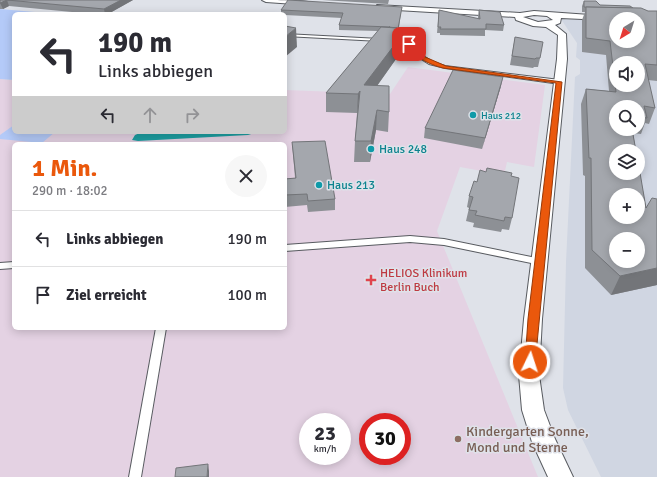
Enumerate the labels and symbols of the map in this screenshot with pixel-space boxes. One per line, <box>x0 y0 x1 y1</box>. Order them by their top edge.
north arrow <box>609 12 645 48</box>
pin <box>392 27 426 61</box>
marker: Haus 212 <box>468 110 478 120</box>
place label: Haus 212 <box>481 110 521 122</box>
place label: Haus 248 <box>379 142 427 157</box>
marker: Haus 248 <box>366 144 376 154</box>
place label: Haus 213 <box>327 178 375 193</box>
marker: Haus 213 <box>314 180 324 190</box>
place label: HELIOS Klinikum Berlin Buch <box>380 266 467 295</box>
marker: HELIOS Klinikum Berlin Buch <box>365 274 377 286</box>
position arrow <box>509 341 551 383</box>
speed limit sign: 30 <box>359 413 411 465</box>
place label: Kindergarten Sonne, Mond und Sterne <box>466 423 589 456</box>
marker: Kindergarten Sonne, Mond und Sterne <box>453 434 463 444</box>

